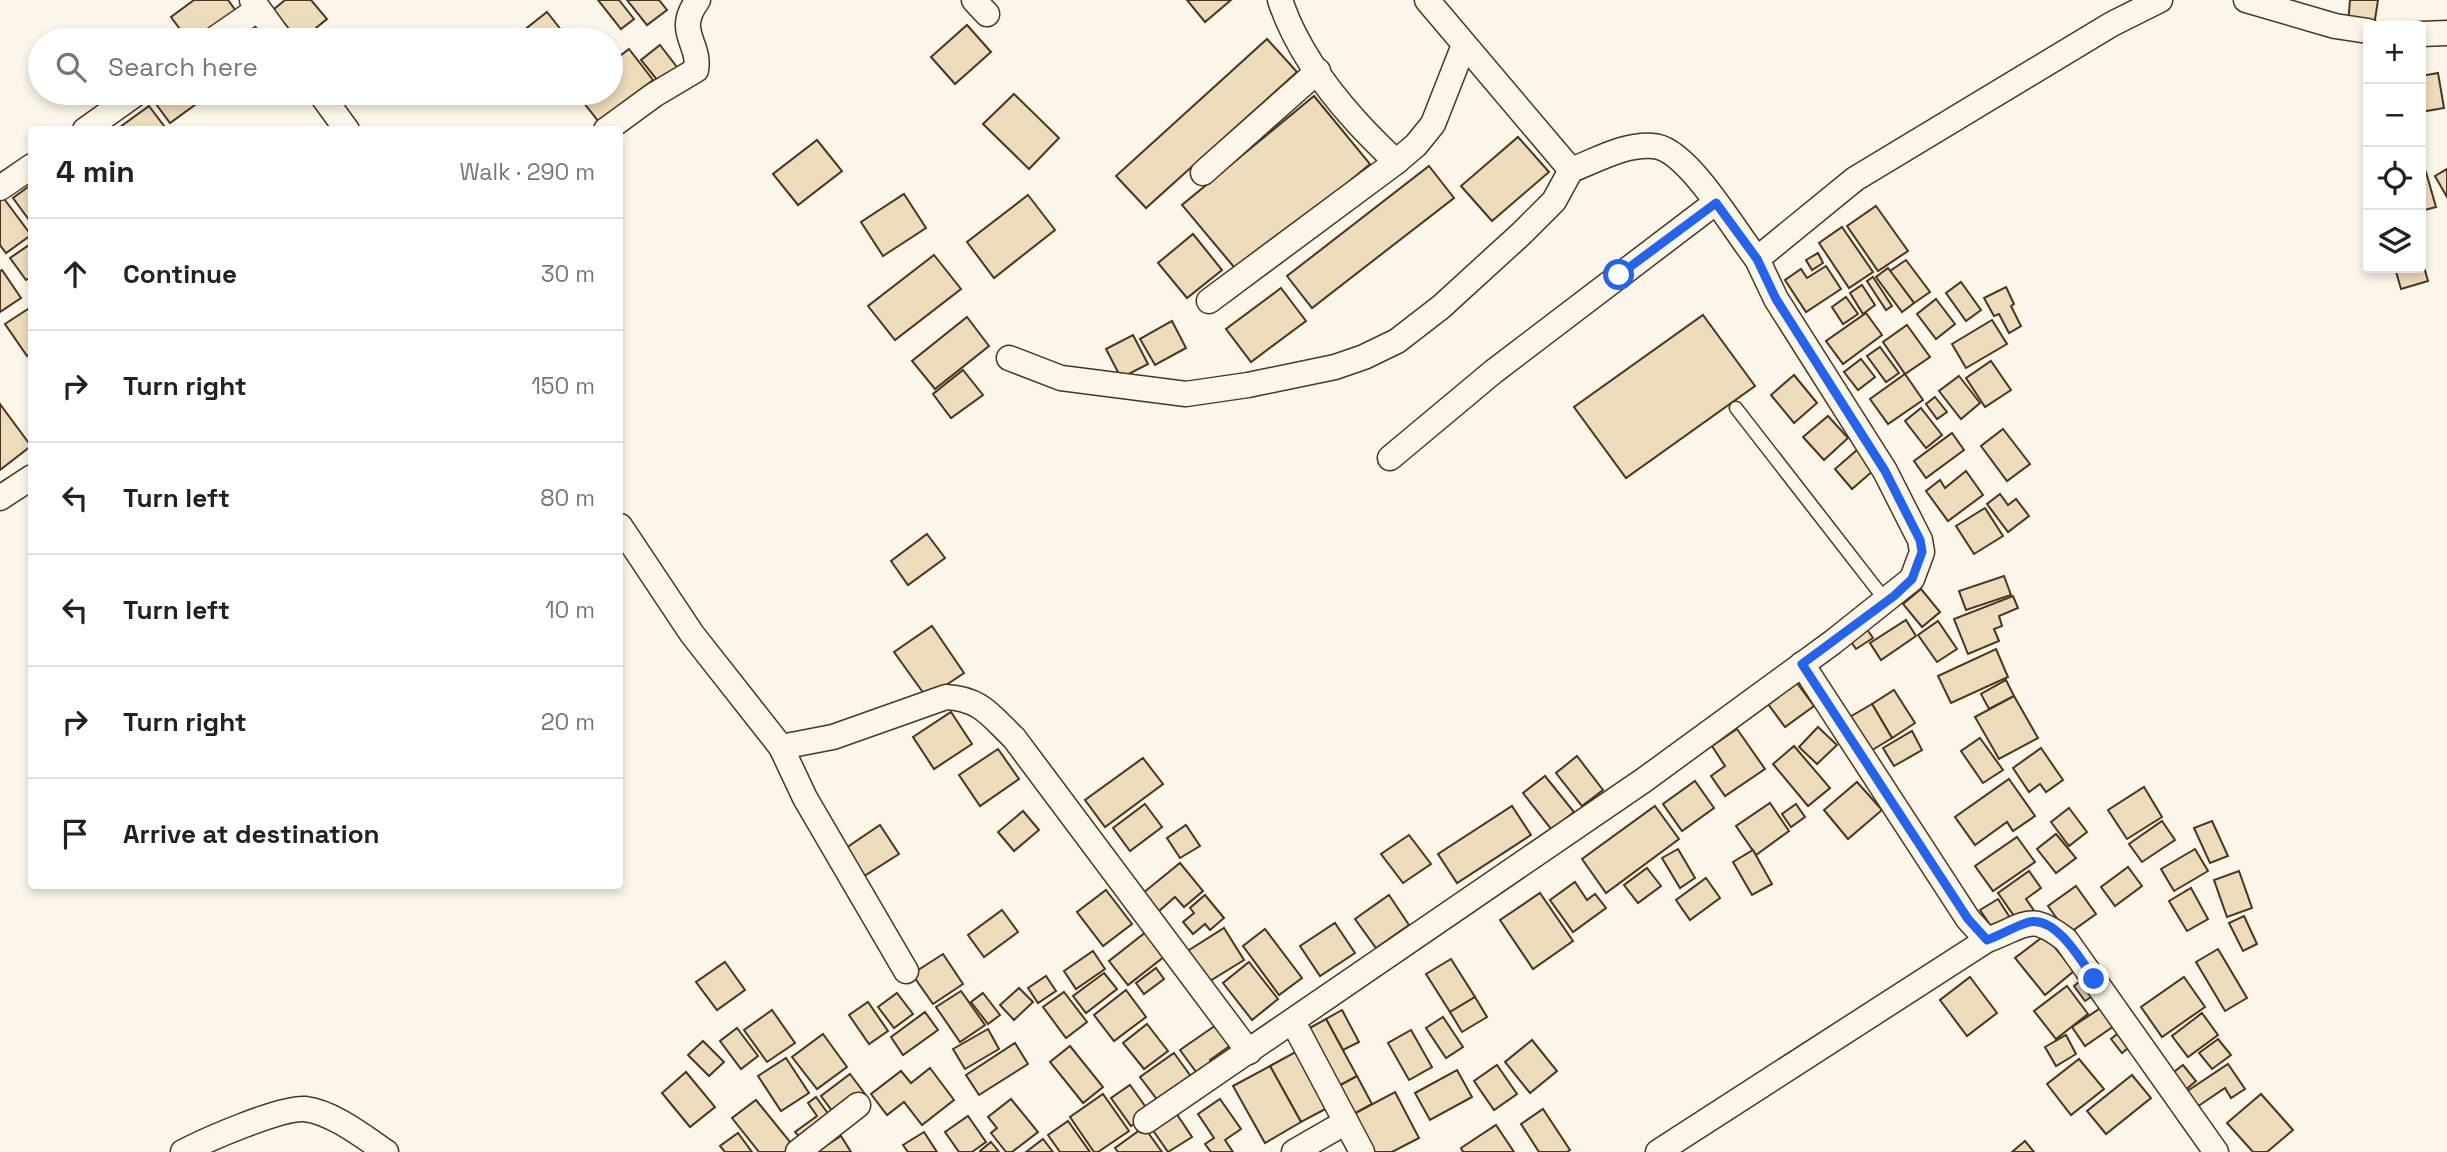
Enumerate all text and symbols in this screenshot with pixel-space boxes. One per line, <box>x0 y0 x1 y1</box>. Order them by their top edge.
map controls <box>2363 21 2426 273</box>
button: + <box>2363 21 2426 84</box>
search box <box>28 28 623 105</box>
icon: search <box>52 48 90 86</box>
text: Search here <box>108 50 258 84</box>
button: − <box>2363 84 2426 147</box>
button: locate <box>2363 147 2426 210</box>
text: 4 min <box>56 152 135 191</box>
text: Walk · 290 m <box>459 157 595 187</box>
button: layers <box>2363 210 2426 273</box>
icon: ahead <box>56 255 94 293</box>
text: Continue <box>123 257 237 291</box>
text: 30 m <box>541 259 595 289</box>
route start <box>1603 259 1634 290</box>
icon: right <box>56 367 94 405</box>
text: Turn right <box>123 369 247 403</box>
text: 150 m <box>531 371 595 401</box>
icon: left <box>56 479 94 517</box>
text: Turn left <box>123 481 230 515</box>
text: 80 m <box>540 483 595 513</box>
icon: left <box>56 591 94 629</box>
text: Turn left <box>123 593 230 627</box>
text: 10 m <box>545 595 595 625</box>
icon: right <box>56 703 94 741</box>
text: Turn right <box>123 705 247 739</box>
text: 20 m <box>541 707 595 737</box>
icon: arrive <box>56 815 94 853</box>
text: Arrive at destination <box>123 817 380 851</box>
route end <box>2078 963 2109 994</box>

